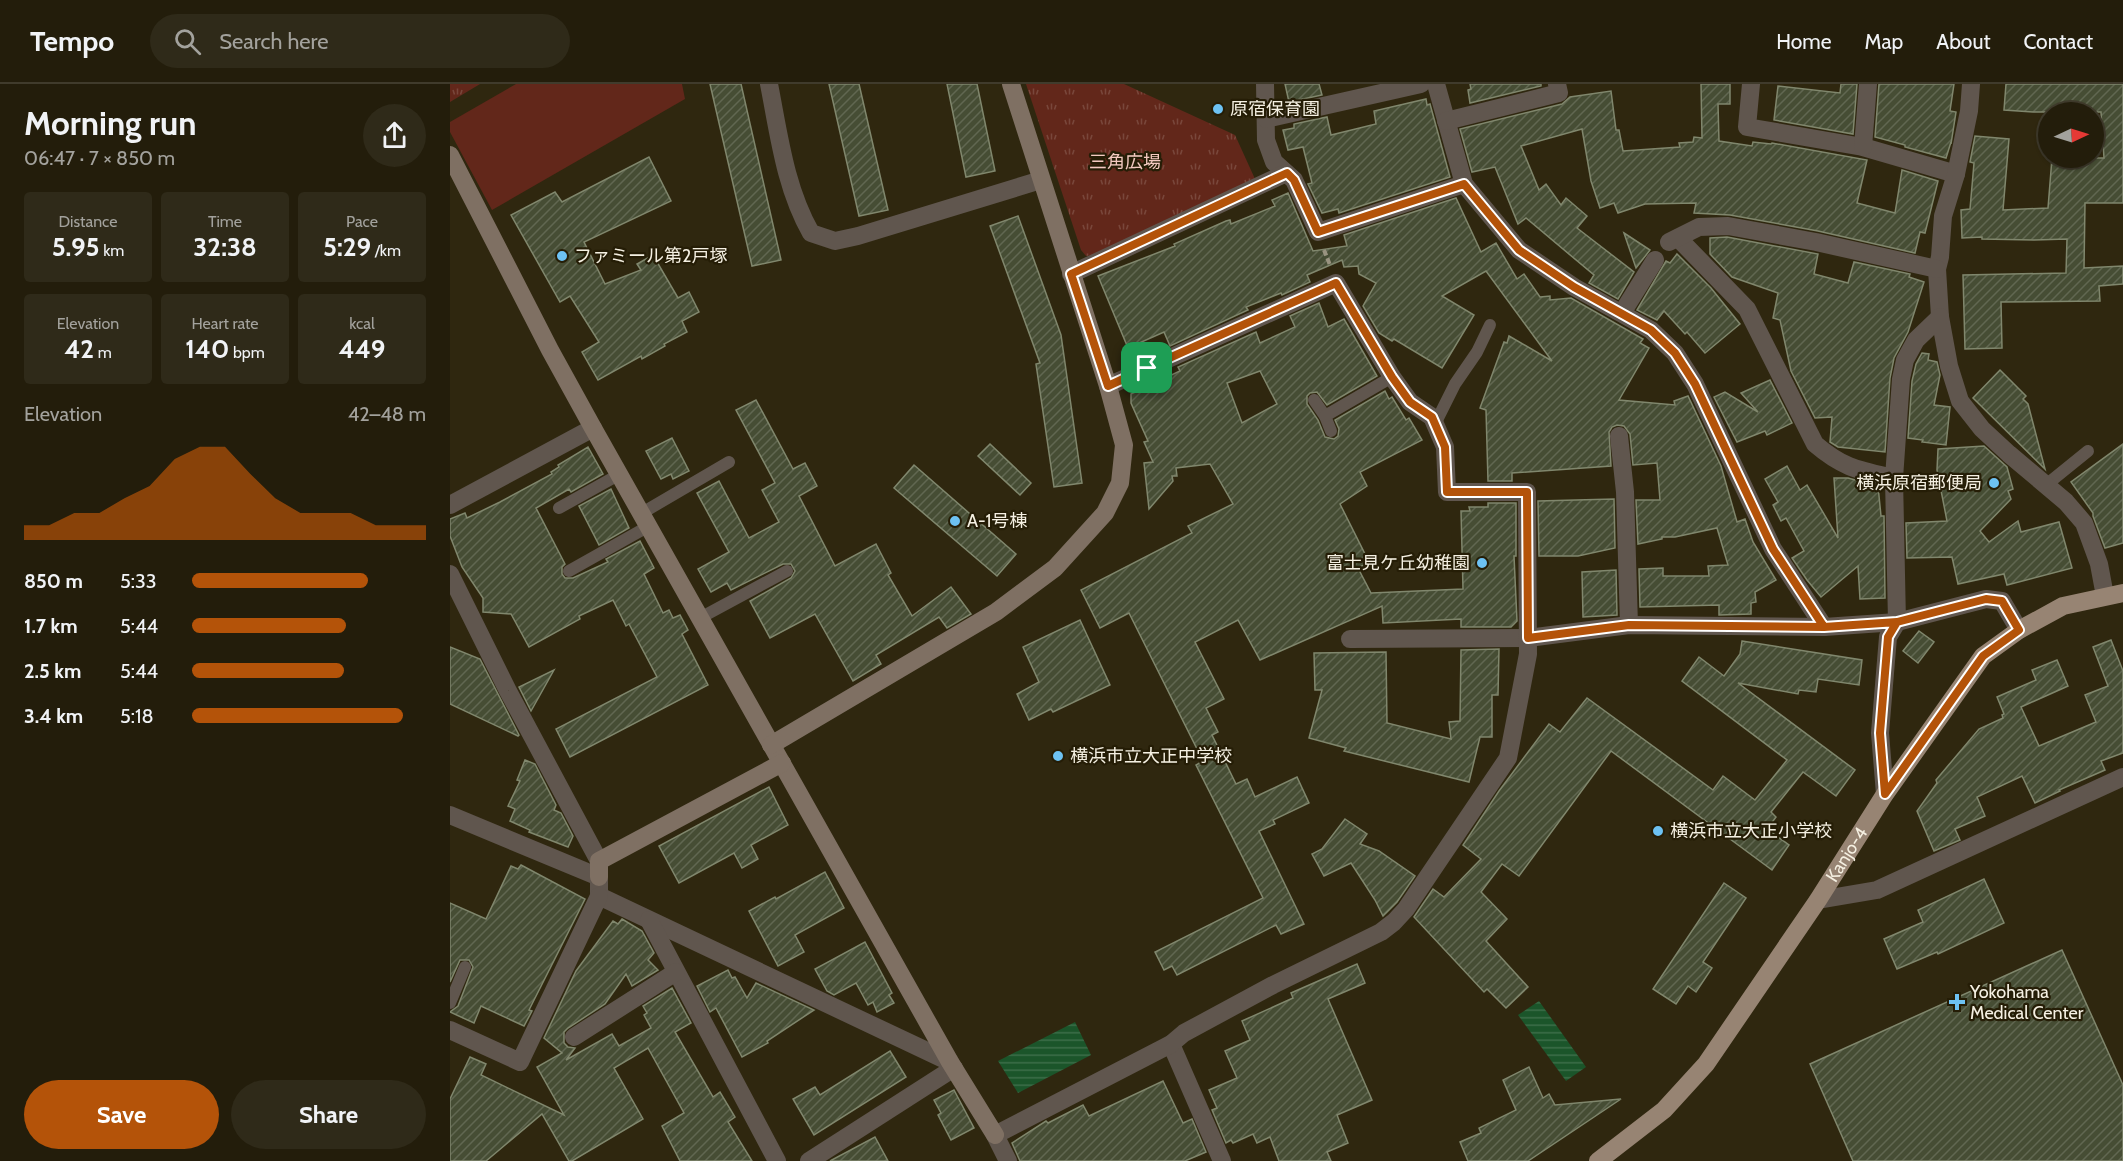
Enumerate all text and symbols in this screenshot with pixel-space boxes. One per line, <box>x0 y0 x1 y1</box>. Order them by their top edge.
search box <box>150 14 570 68</box>
text: Tempo <box>30 24 114 58</box>
icon: search <box>171 25 204 58</box>
text: Search here <box>219 28 329 55</box>
text: Home <box>1776 29 1832 54</box>
text: Map <box>1865 29 1903 54</box>
text: About <box>1936 29 1990 54</box>
text: Contact <box>2023 29 2093 54</box>
place label: 原宿保育園 <box>1230 98 1320 120</box>
marker: 原宿保育園 <box>1211 102 1225 116</box>
north arrow <box>2038 102 2104 168</box>
map controls <box>2038 102 2104 168</box>
text: Morning run <box>24 103 196 143</box>
button: share <box>363 104 426 167</box>
text: 06:47 · 7 × 850 m <box>24 146 175 170</box>
park label: 三角広場 <box>1089 151 1161 173</box>
text: Distance <box>59 212 117 231</box>
text: Time <box>208 212 242 231</box>
text: Pace <box>346 212 378 231</box>
text: 5.95 <box>52 231 100 263</box>
text: 32:38 <box>193 231 257 263</box>
text: 5:29 <box>323 231 371 263</box>
text: km <box>100 241 124 260</box>
text: /km <box>371 241 401 260</box>
place label: ファミール第2戸塚 <box>574 245 727 267</box>
marker: ファミール第2戸塚 <box>555 249 569 263</box>
text: Elevation <box>57 314 119 333</box>
text: Heart rate <box>192 314 258 333</box>
text: kcal <box>349 314 375 333</box>
text: 42 <box>64 333 94 365</box>
text: 140 <box>185 333 229 365</box>
text: 449 <box>339 333 385 365</box>
pin <box>1121 342 1172 393</box>
text: m <box>94 343 112 362</box>
text: bpm <box>229 343 265 362</box>
icon: arrive <box>1130 351 1163 384</box>
text: Elevation <box>24 402 102 426</box>
text: 42–48 m <box>348 402 426 426</box>
place label: 横浜原宿郵便局 <box>1856 472 1982 494</box>
marker: 横浜原宿郵便局 <box>1987 476 2001 490</box>
place label: A-1号棟 <box>967 510 1027 532</box>
marker: A-1号棟 <box>948 514 962 528</box>
place label: 富士見ケ丘幼稚園 <box>1326 552 1470 574</box>
marker: 富士見ケ丘幼稚園 <box>1475 556 1489 570</box>
text: 850 m <box>24 569 83 593</box>
text: 5:33 <box>120 569 157 593</box>
text: 1.7 km <box>24 614 78 638</box>
text: 5:44 <box>120 614 158 638</box>
text: 2.5 km <box>24 659 81 683</box>
text: 5:44 <box>120 659 158 683</box>
text: 3.4 km <box>24 704 83 728</box>
text: 5:18 <box>120 704 154 728</box>
place label: 横浜市立大正中学校 <box>1070 745 1232 767</box>
marker: 横浜市立大正中学校 <box>1051 749 1065 763</box>
place label: 横浜市立大正小学校 <box>1670 820 1832 842</box>
street label: Kanjo-4 <box>1821 823 1872 886</box>
marker: 横浜市立大正小学校 <box>1651 824 1665 838</box>
place label: Yokohama Medical Center <box>1969 981 2084 1024</box>
marker: Yokohama Medical Center <box>1948 993 1966 1011</box>
button: Save <box>24 1080 219 1149</box>
button: Share <box>231 1080 426 1149</box>

